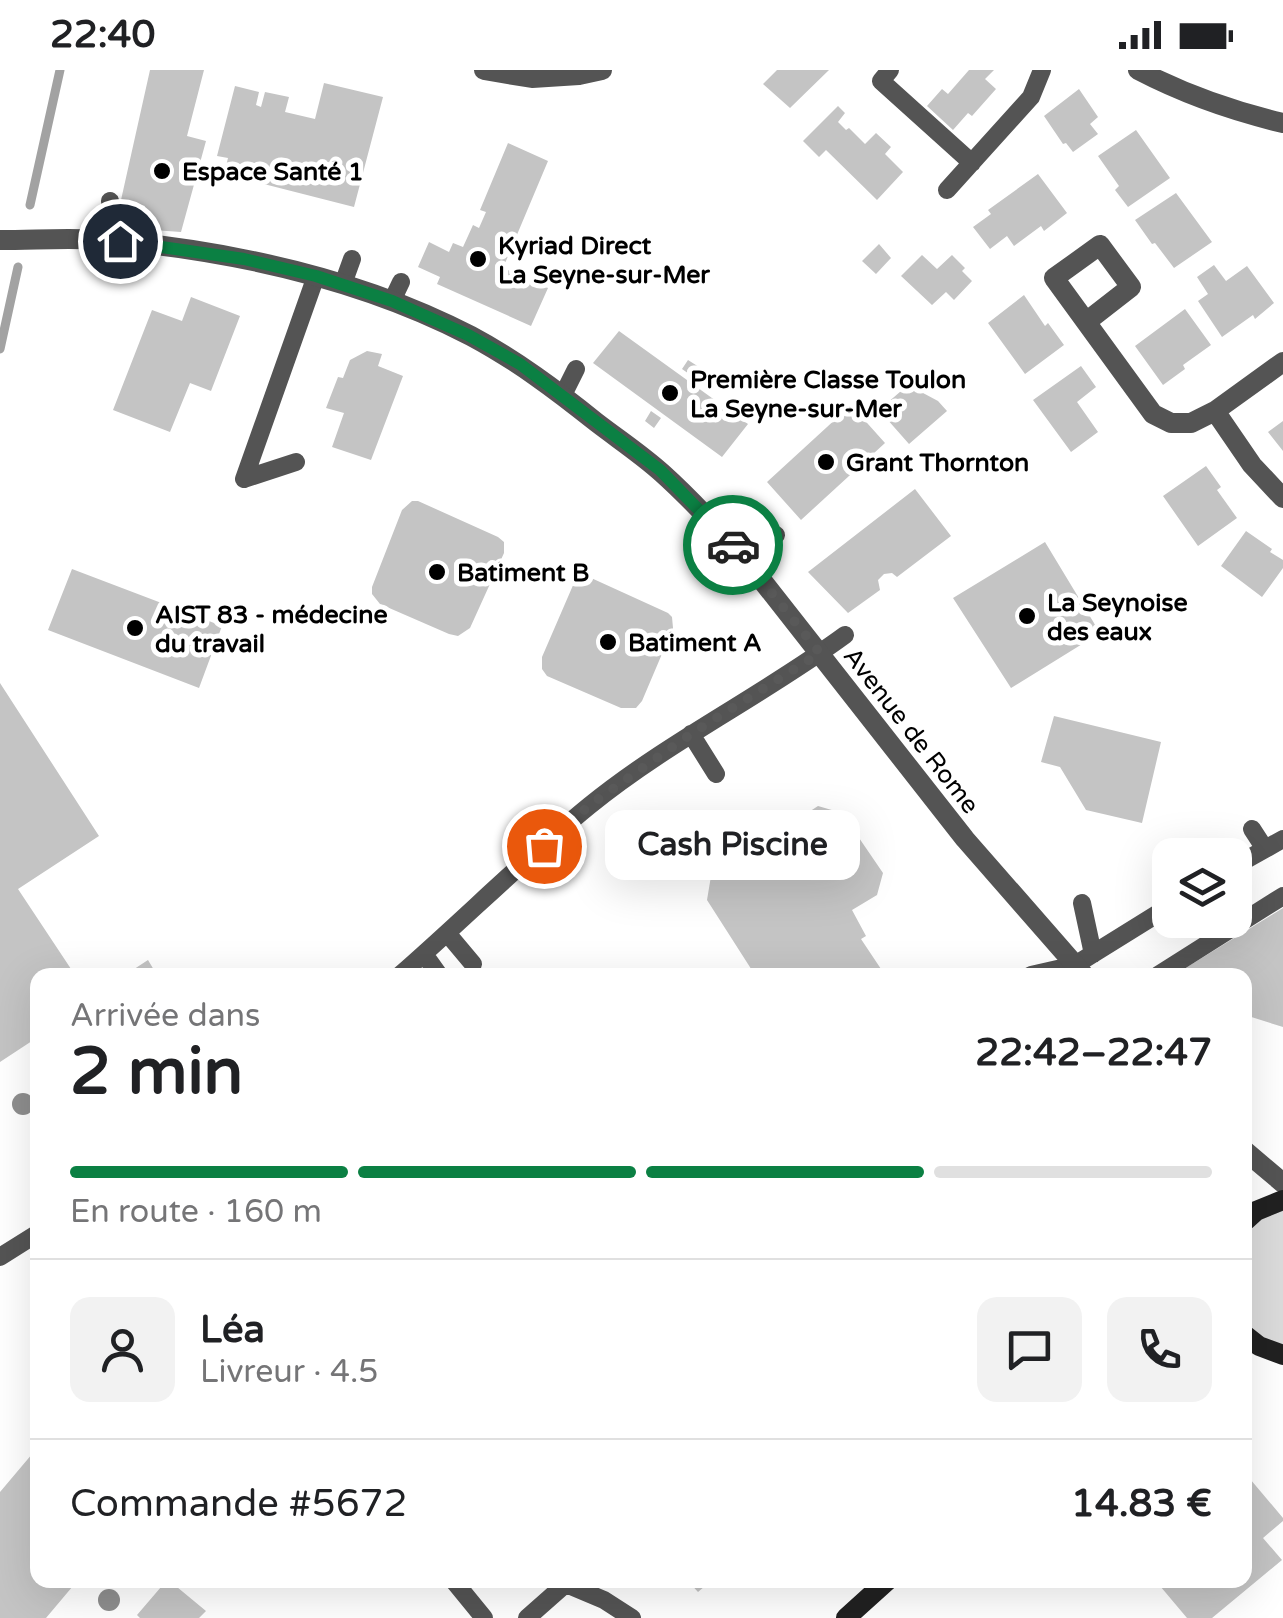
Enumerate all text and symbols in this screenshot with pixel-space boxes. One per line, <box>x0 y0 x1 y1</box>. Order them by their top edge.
text: 22:40 <box>50 12 155 58</box>
place label: Espace Santé 1 <box>182 157 364 187</box>
marker: Espace Santé 1 <box>151 160 173 182</box>
pin <box>78 199 163 284</box>
icon: home <box>93 214 148 269</box>
place label: Kyriad Direct La Seyne-sur-Mer <box>498 231 710 290</box>
marker: Kyriad Direct La Seyne-sur-Mer <box>467 248 489 270</box>
place label: Première Classe Toulon La Seyne-sur-Mer <box>690 365 966 424</box>
marker: Première Classe Toulon La Seyne-sur-Mer <box>659 382 681 404</box>
place label: Grant Thornton <box>846 448 1029 478</box>
marker: Grant Thornton <box>815 451 837 473</box>
courier <box>683 495 783 595</box>
icon: car <box>706 518 761 573</box>
place label: Batiment B <box>457 558 589 588</box>
marker: Batiment B <box>426 561 448 583</box>
place label: La Seynoise des eaux <box>1047 588 1188 647</box>
place label: AIST 83 - médecine du travail <box>155 600 388 659</box>
marker: La Seynoise des eaux <box>1016 605 1038 627</box>
marker: AIST 83 - médecine du travail <box>124 617 146 639</box>
place label: Batiment A <box>628 628 762 658</box>
marker: Batiment A <box>597 631 619 653</box>
street label: Avenue de Rome <box>837 642 985 820</box>
pin <box>502 804 587 889</box>
callout: Cash Piscine <box>604 811 859 881</box>
icon: bag <box>517 819 572 874</box>
text: Cash Piscine <box>637 826 828 864</box>
map controls <box>1152 838 1252 938</box>
button: layers <box>1152 838 1252 938</box>
text: Arrivée dans <box>70 997 260 1035</box>
text: 22:42–22:47 <box>975 1030 1212 1076</box>
text: 2 min <box>70 1033 243 1112</box>
text: En route · 160 m <box>70 1193 322 1231</box>
button: person <box>70 1297 175 1402</box>
button: chat <box>977 1297 1082 1402</box>
button: phone <box>1107 1297 1212 1402</box>
text: Léa <box>200 1307 265 1353</box>
text: Livreur · 4.5 <box>200 1353 378 1391</box>
text: Commande #5672 <box>70 1481 407 1527</box>
text: 14.83 € <box>1071 1481 1212 1527</box>

